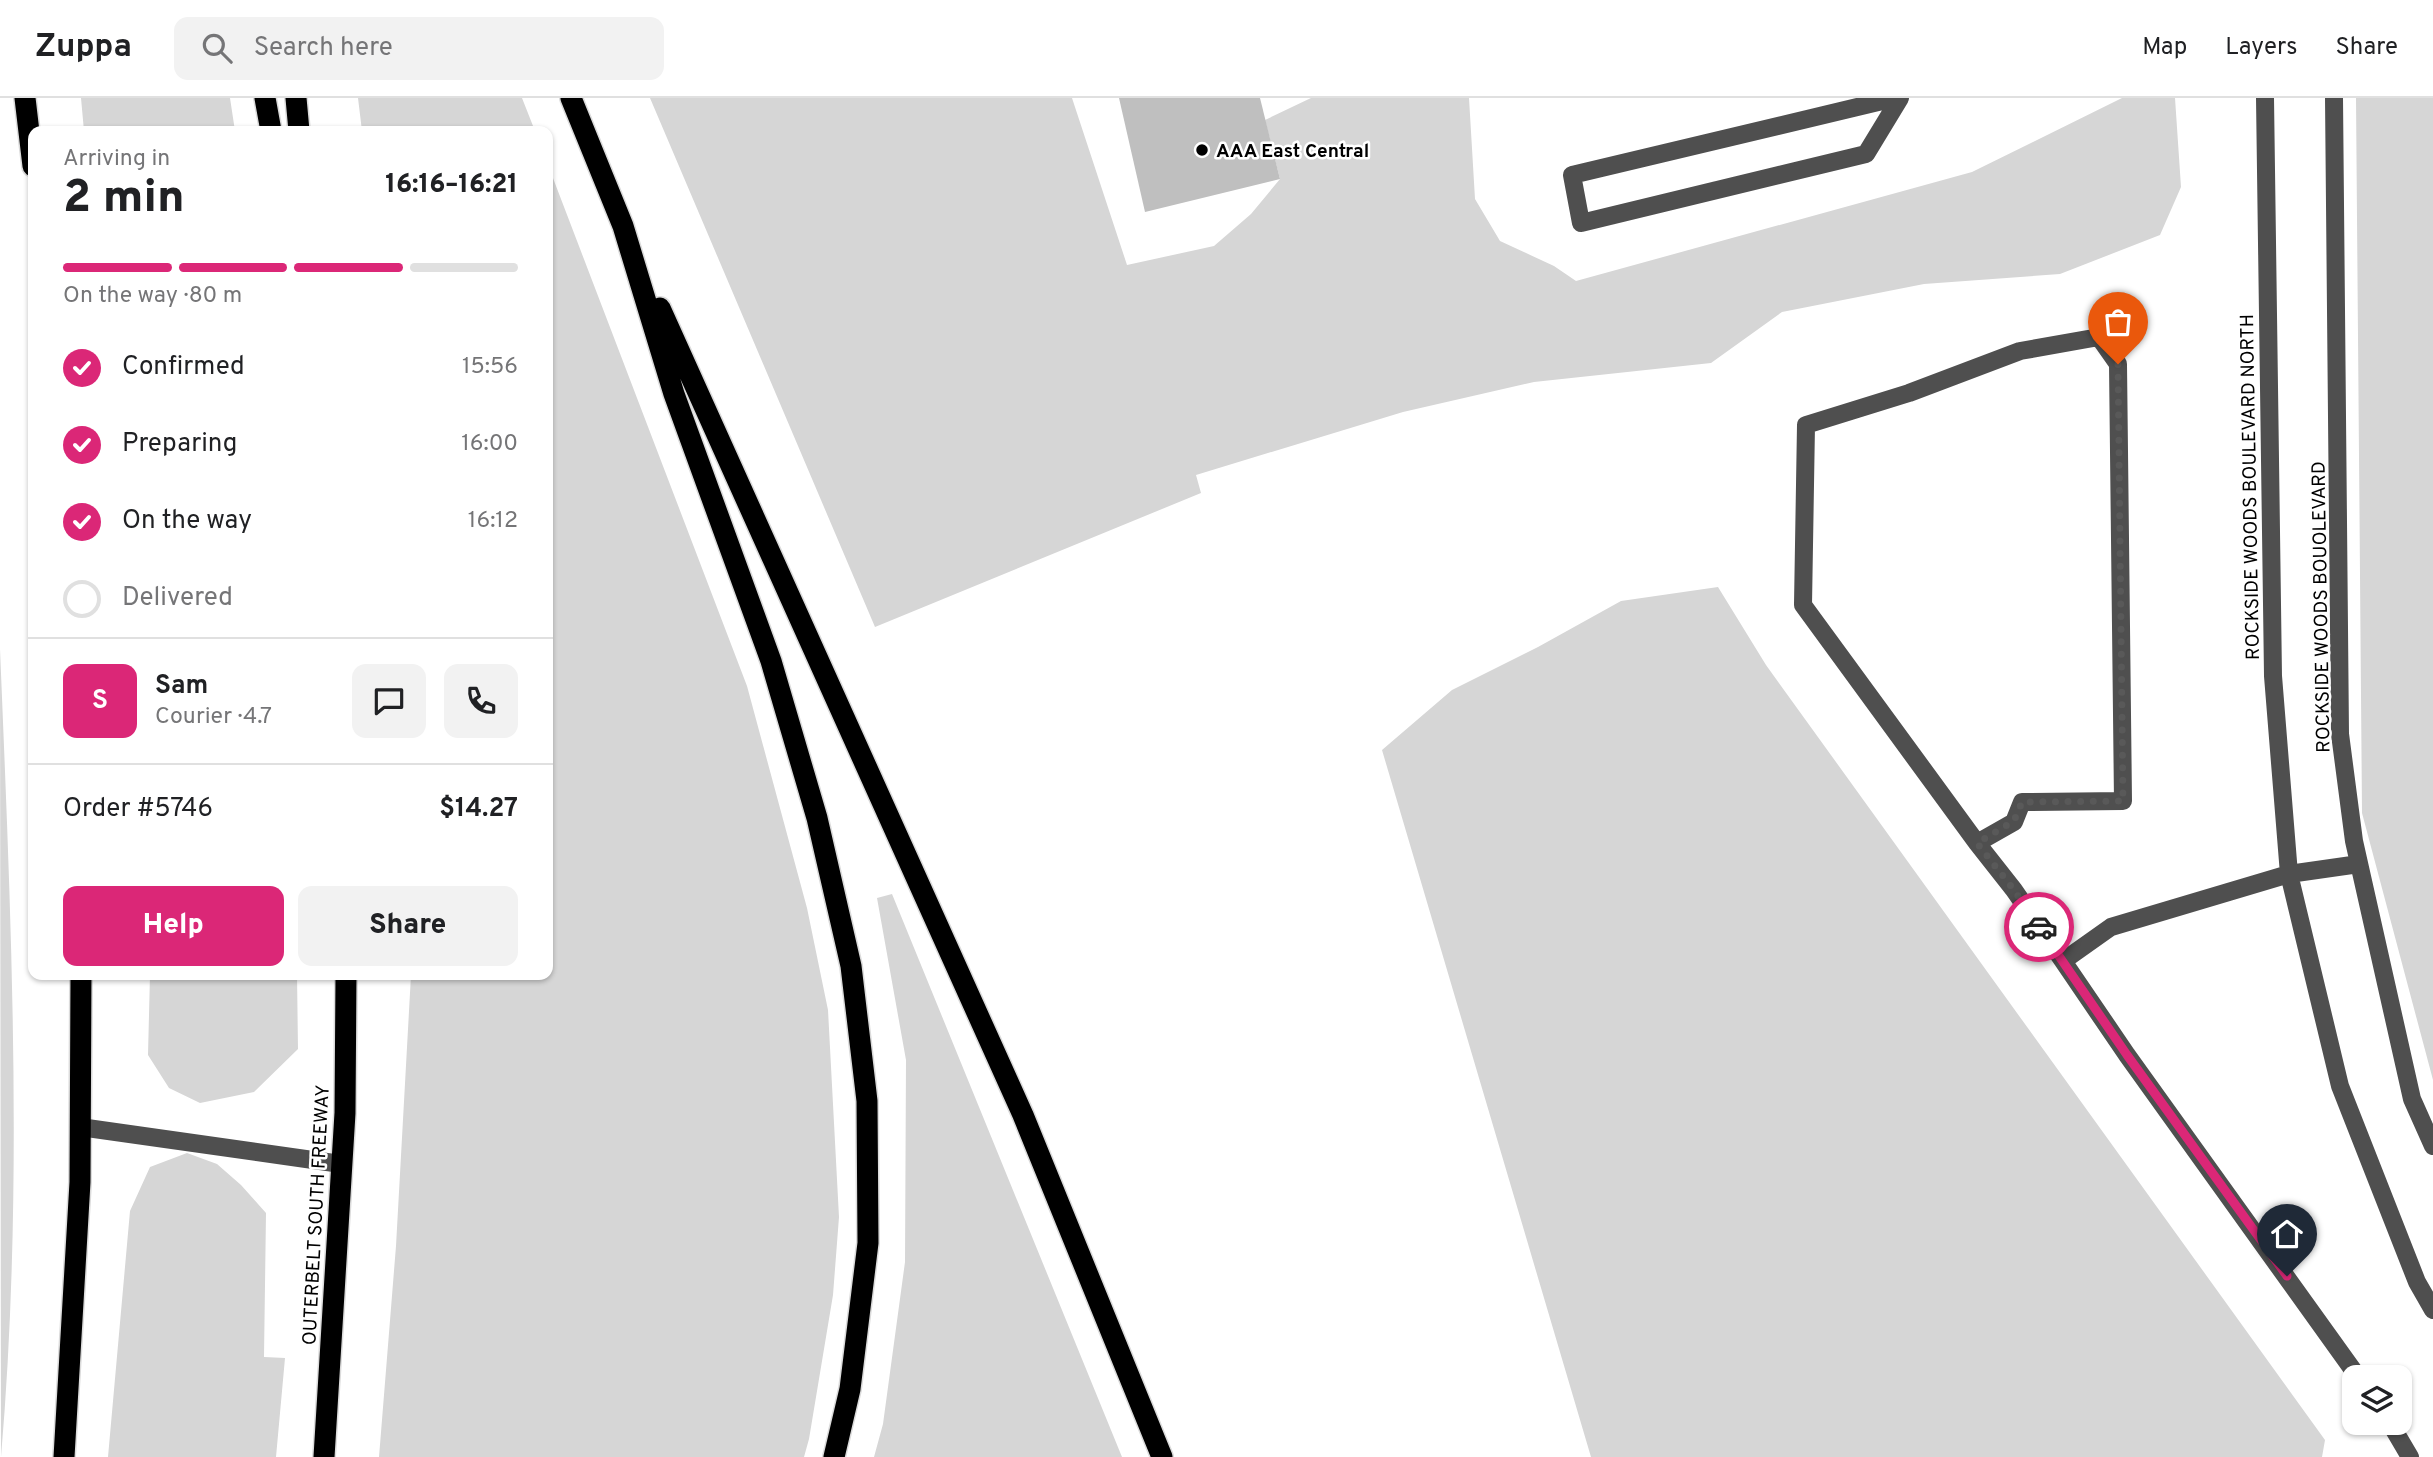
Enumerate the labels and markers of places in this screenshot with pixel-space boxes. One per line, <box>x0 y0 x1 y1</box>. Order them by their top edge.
place label: AAA East Central <box>1216 140 1369 164</box>
marker: AAA East Central <box>1194 142 1210 158</box>
pin <box>2088 292 2148 364</box>
pin <box>2257 1204 2317 1276</box>

